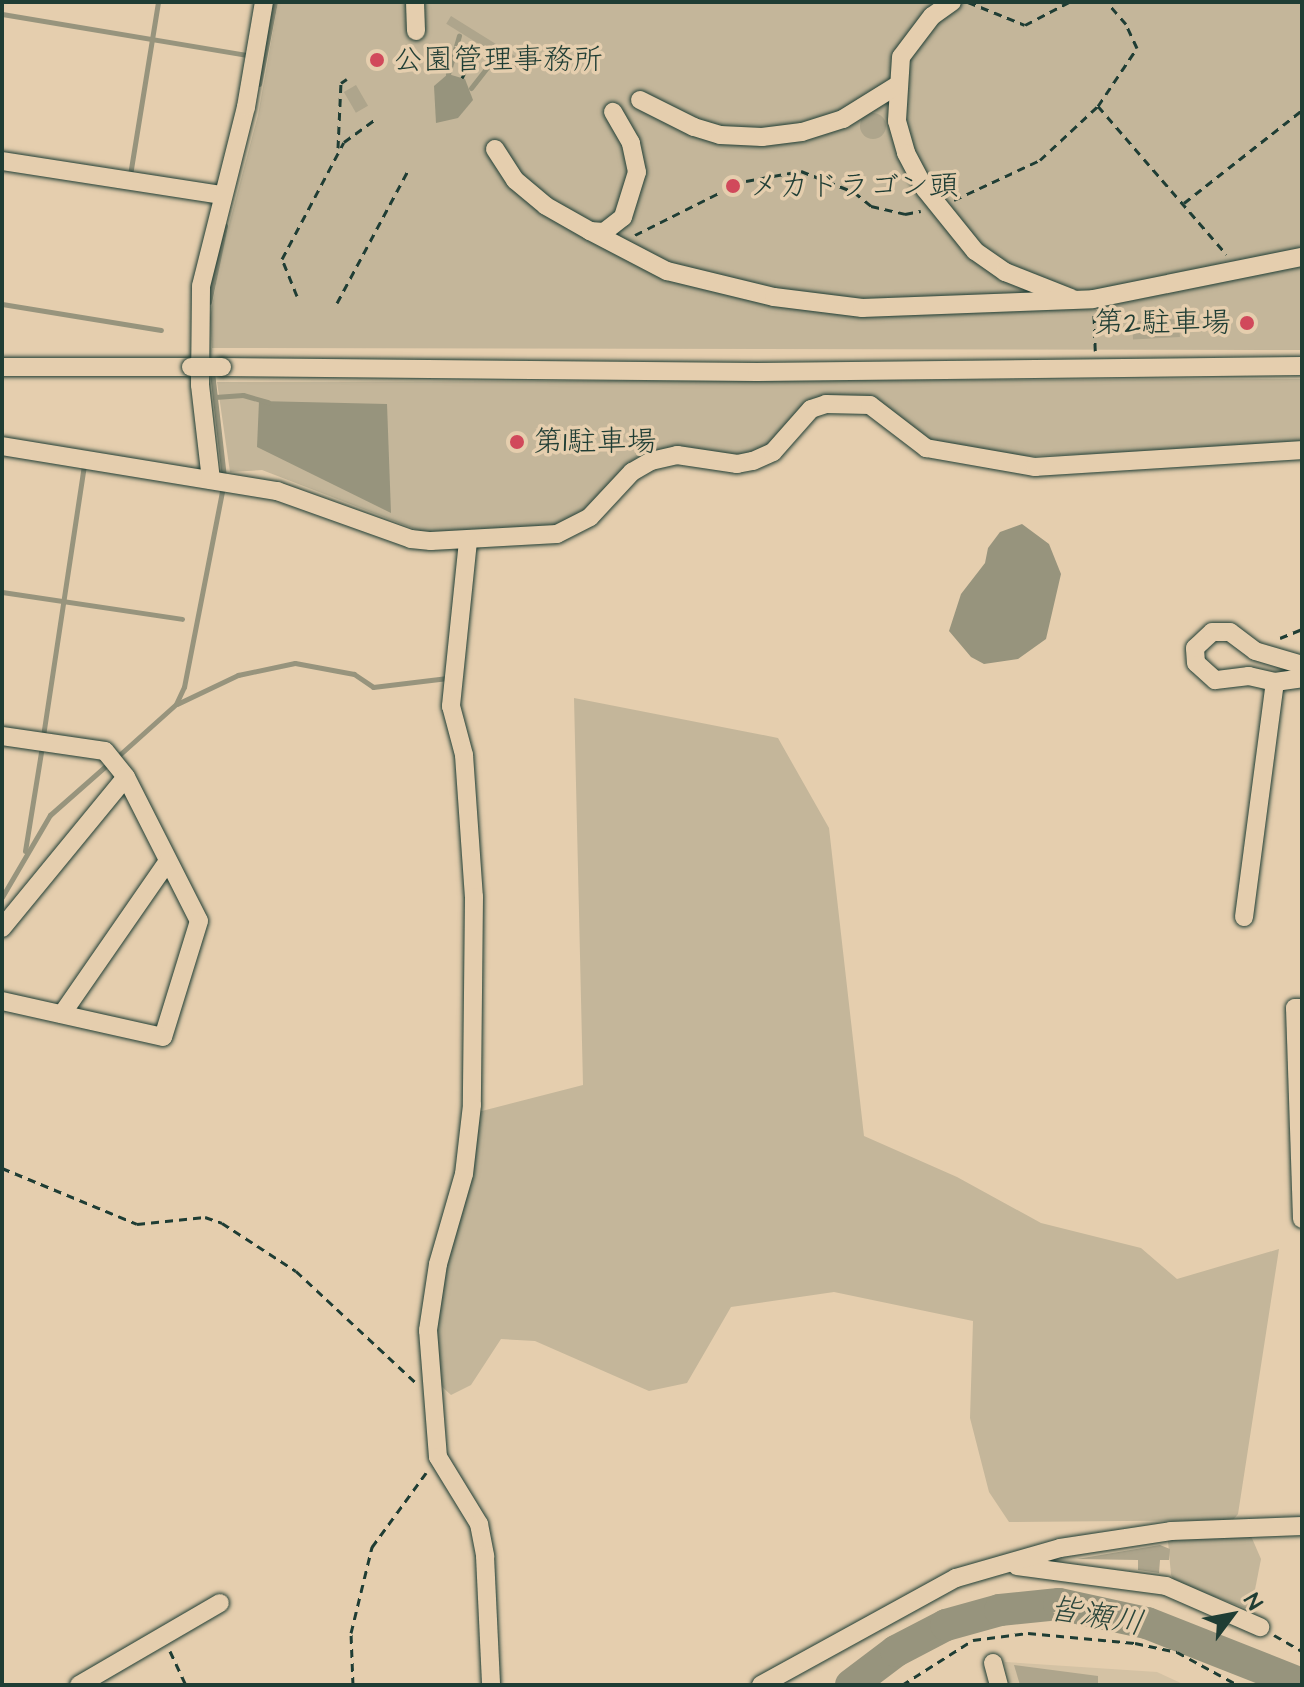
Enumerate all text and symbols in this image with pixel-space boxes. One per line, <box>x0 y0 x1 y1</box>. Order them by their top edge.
place label: 公園管理事務所 <box>393 42 603 78</box>
marker: 公園管理事務所 <box>368 51 386 69</box>
place label: メカドラゴン頭 <box>749 168 959 204</box>
marker: メカドラゴン頭 <box>724 177 742 195</box>
place label: 第2駐車場 <box>1094 305 1231 341</box>
marker: 第2駐車場 <box>1238 314 1256 332</box>
place label: 第1駐車場 <box>533 424 657 460</box>
marker: 第1駐車場 <box>508 433 526 451</box>
north arrow <box>1192 1575 1272 1655</box>
text: N <box>1236 1588 1270 1616</box>
water label: 皆瀬川 <box>1045 1590 1147 1644</box>

